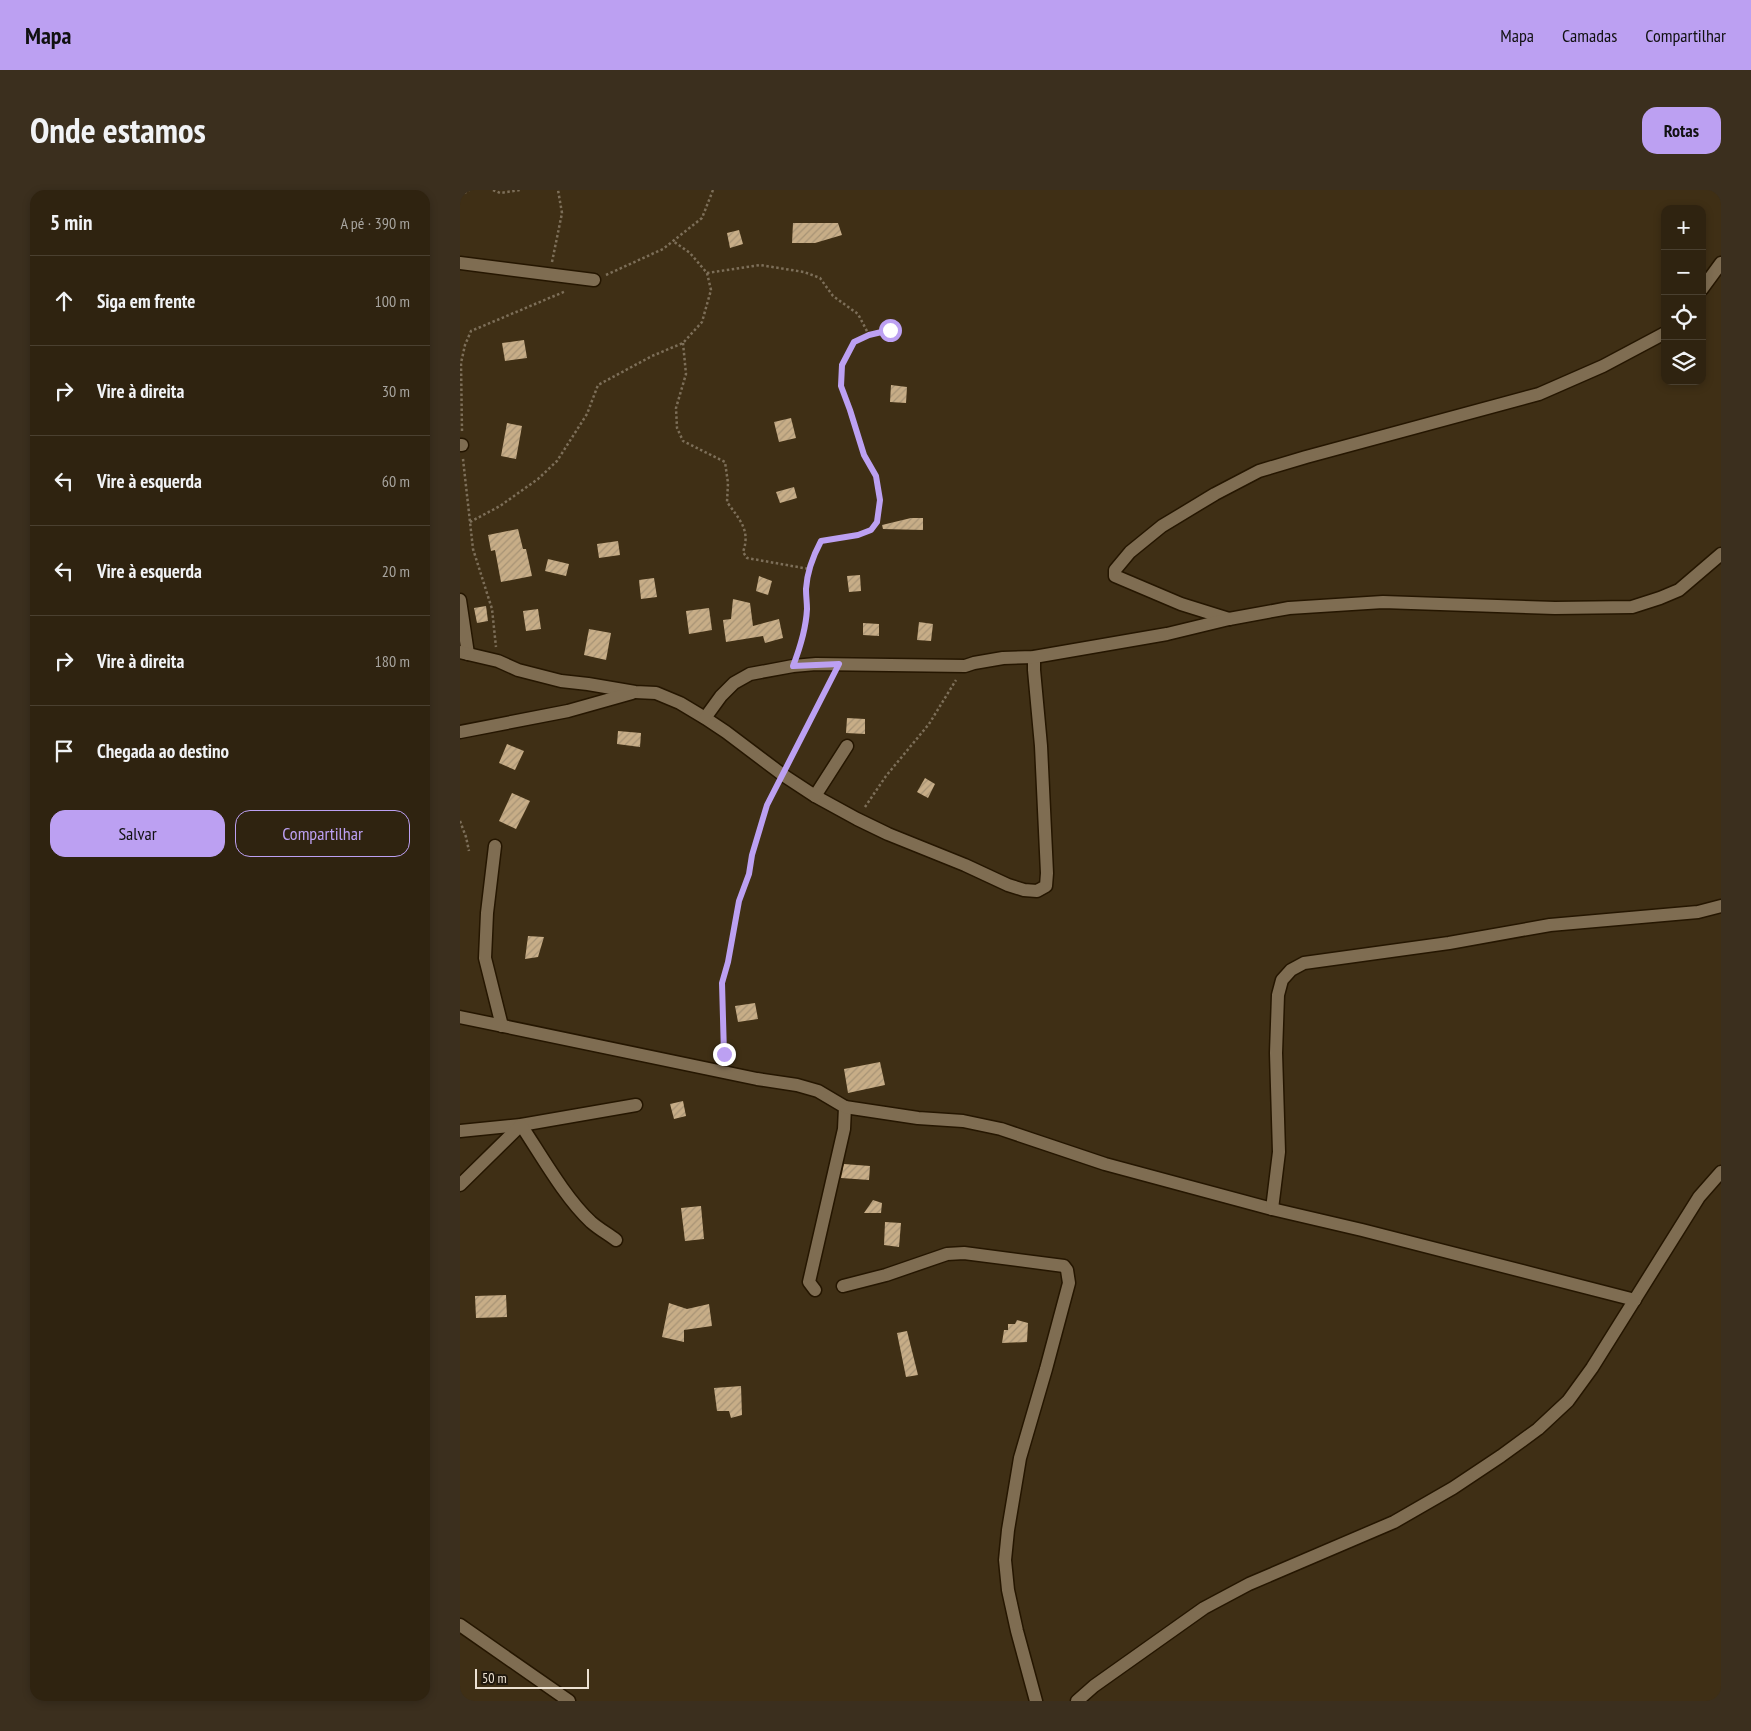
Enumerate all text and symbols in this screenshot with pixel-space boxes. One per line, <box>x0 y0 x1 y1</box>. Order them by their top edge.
text: Mapa <box>25 20 72 51</box>
text: Mapa <box>1500 24 1534 47</box>
text: Camadas <box>1562 24 1617 47</box>
text: Compartilhar <box>1645 24 1726 47</box>
text: Onde estamos <box>30 107 206 153</box>
button: Rotas <box>1642 107 1721 154</box>
map controls <box>1661 205 1706 385</box>
button: + <box>1661 205 1706 250</box>
text: 5 min <box>50 209 92 236</box>
text: A pé · 390 m <box>340 213 410 233</box>
button: − <box>1661 250 1706 295</box>
icon: ahead <box>50 287 78 315</box>
text: Siga em frente <box>97 289 195 313</box>
text: 100 m <box>375 291 410 311</box>
button: locate <box>1661 295 1706 340</box>
route start <box>879 319 902 342</box>
button: layers <box>1661 340 1706 385</box>
icon: right <box>50 377 78 405</box>
text: Vire à direita <box>97 379 184 403</box>
text: 30 m <box>382 381 410 401</box>
icon: left <box>50 467 78 495</box>
text: Vire à esquerda <box>97 469 202 493</box>
text: 60 m <box>382 471 410 491</box>
icon: left <box>50 557 78 585</box>
text: Vire à esquerda <box>97 559 202 583</box>
text: 20 m <box>382 561 410 581</box>
icon: right <box>50 647 78 675</box>
text: Vire à direita <box>97 649 184 673</box>
text: 180 m <box>375 651 410 671</box>
icon: arrive <box>50 737 78 765</box>
text: Chegada ao destino <box>97 739 229 763</box>
button: Salvar <box>50 810 225 857</box>
button: Compartilhar <box>235 810 410 857</box>
route end <box>713 1043 736 1066</box>
scale bar <box>475 1666 589 1689</box>
text: 50 m <box>482 1669 507 1687</box>

